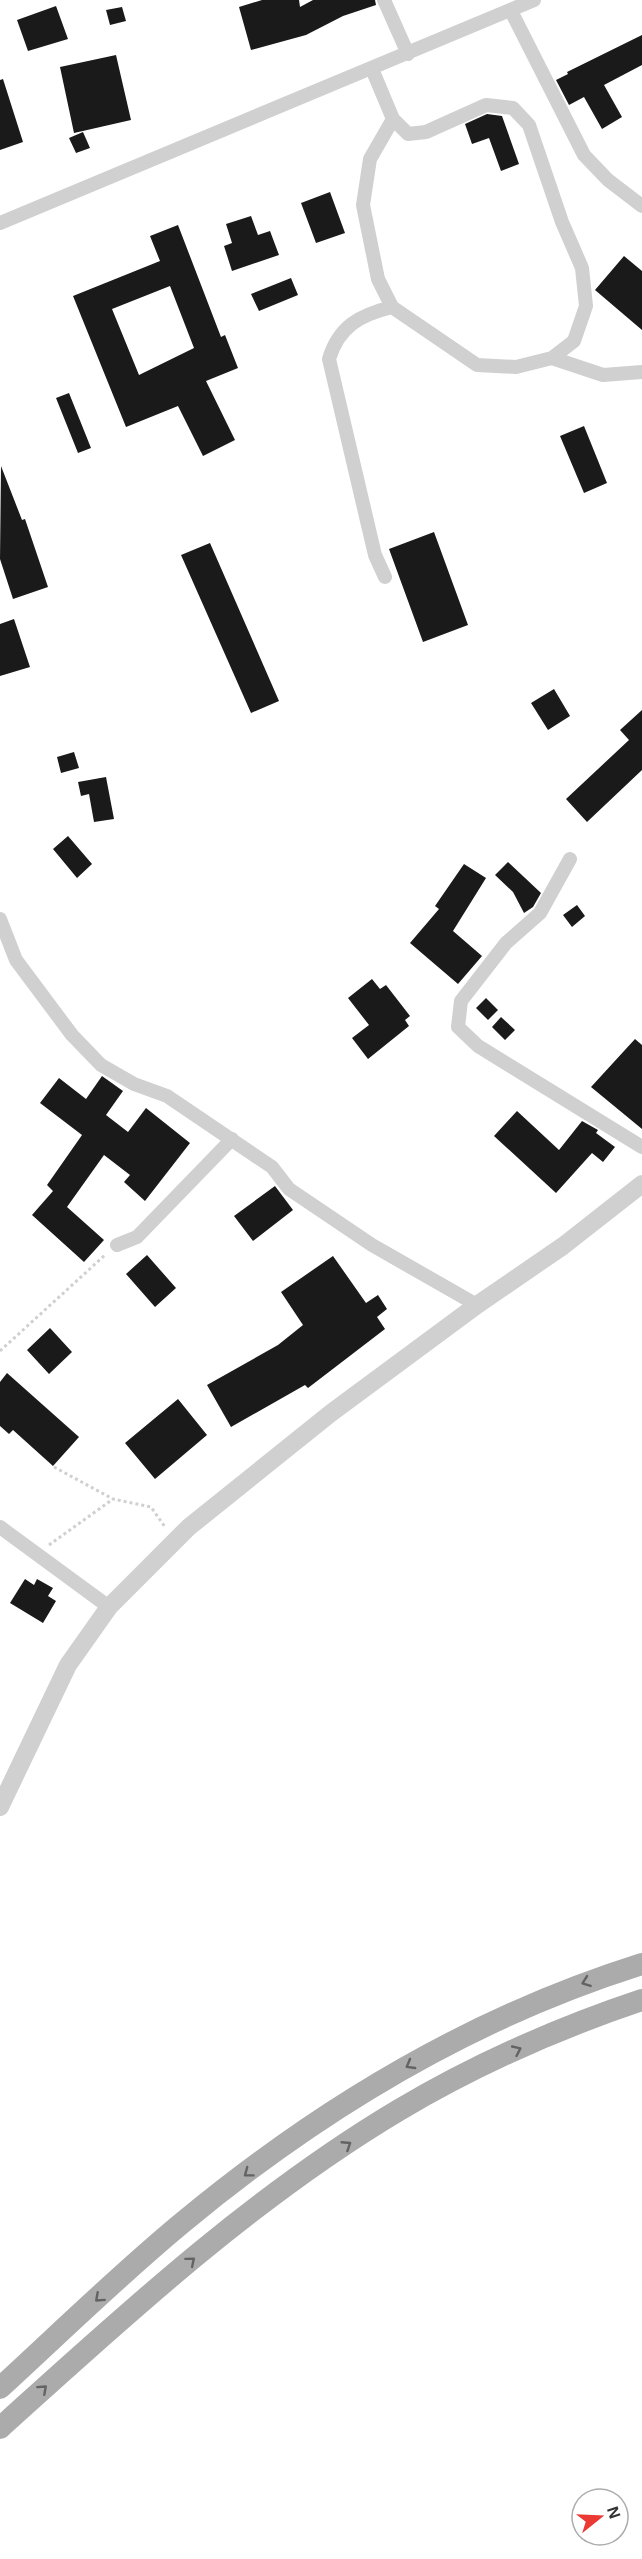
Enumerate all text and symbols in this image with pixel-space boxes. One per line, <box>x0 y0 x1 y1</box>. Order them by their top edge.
one-way arrow <box>581 1974 592 1987</box>
one-way arrow <box>510 2045 521 2057</box>
one-way arrow <box>406 2057 416 2069</box>
one-way arrow <box>340 2141 351 2152</box>
one-way arrow <box>244 2165 255 2176</box>
one-way arrow <box>184 2258 195 2269</box>
one-way arrow <box>95 2291 106 2302</box>
one-way arrow <box>37 2385 47 2396</box>
north arrow <box>570 2487 630 2547</box>
text: N <box>604 2504 624 2521</box>

